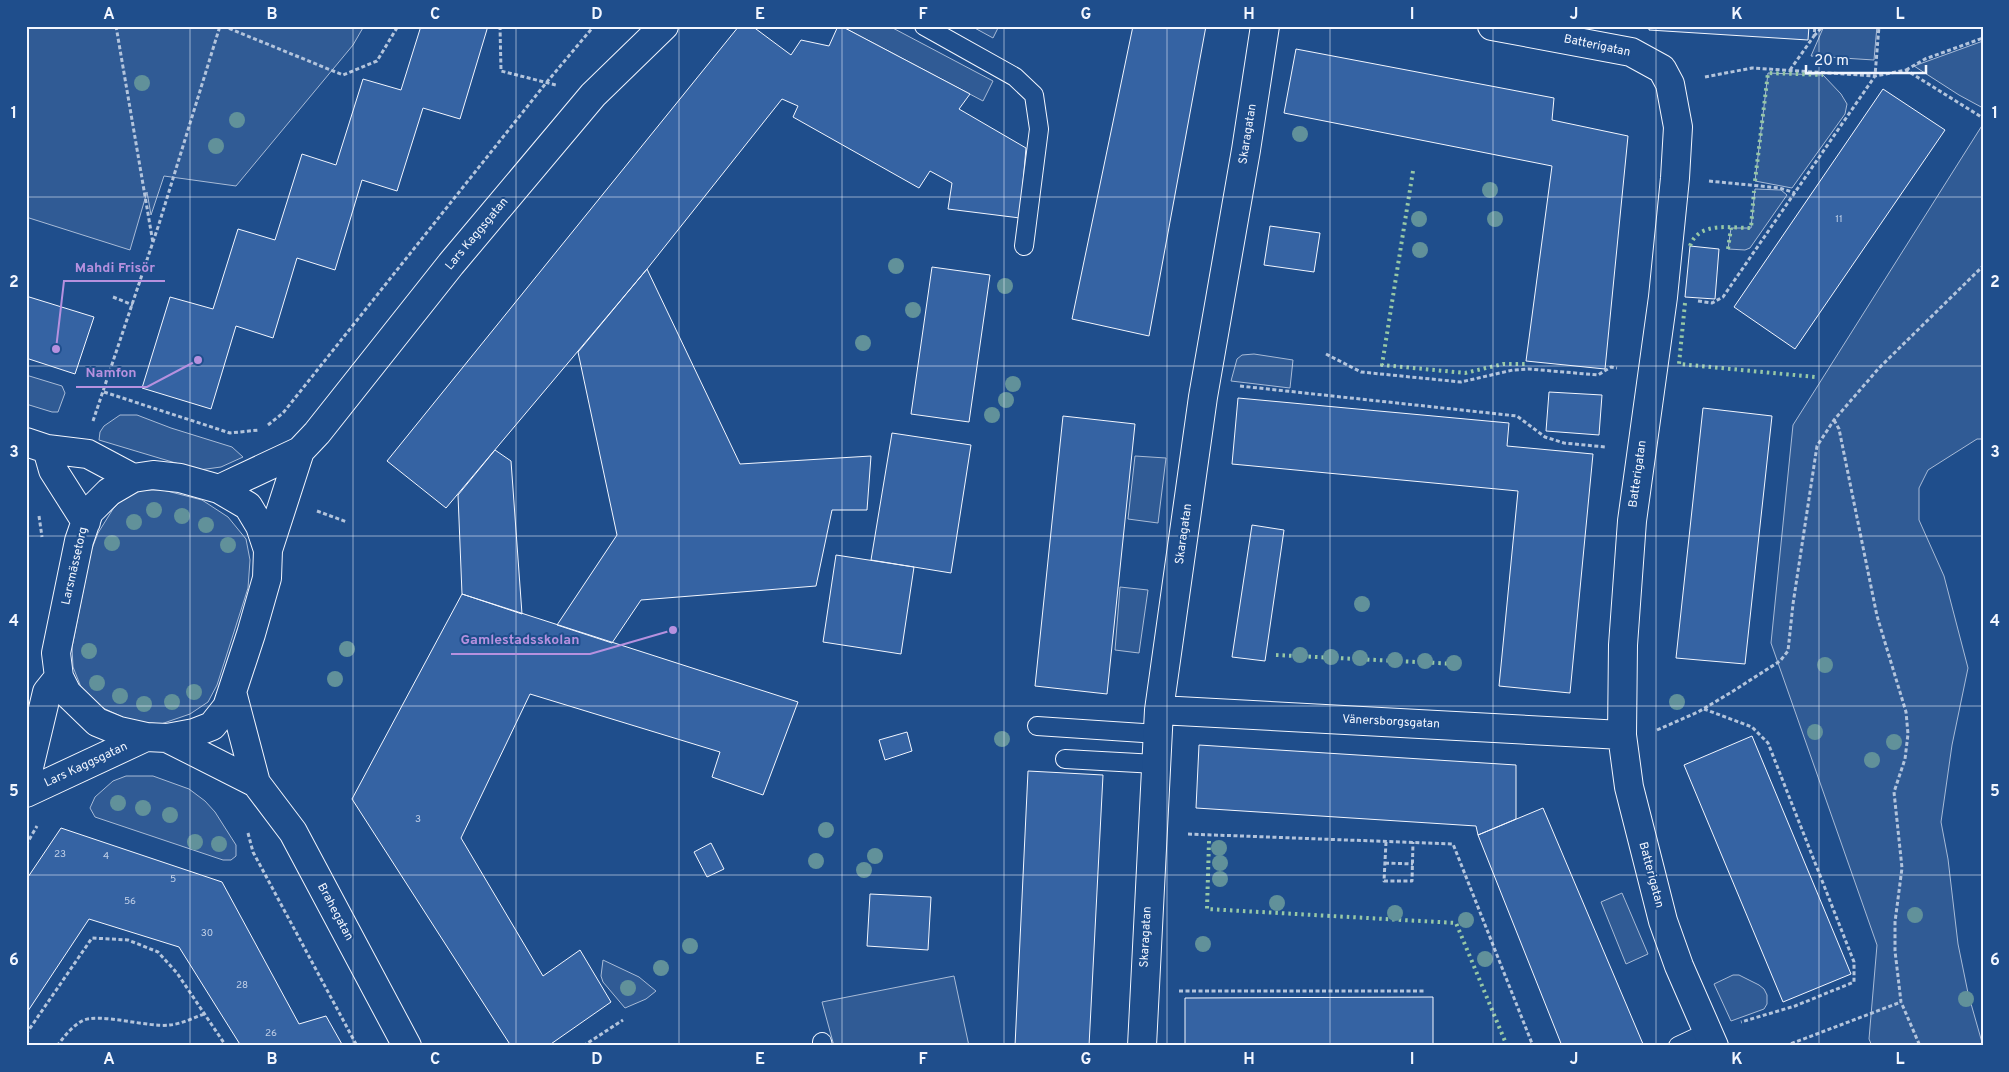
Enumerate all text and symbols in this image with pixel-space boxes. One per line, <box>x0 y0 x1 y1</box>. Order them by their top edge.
text: A <box>103 5 115 25</box>
text: B <box>266 5 278 25</box>
text: C <box>430 5 440 25</box>
text: D <box>591 5 603 25</box>
text: E <box>755 5 765 25</box>
text: F <box>918 5 928 25</box>
text: G <box>1081 5 1091 25</box>
text: H <box>1243 5 1255 25</box>
text: I <box>1410 5 1414 25</box>
text: J <box>1570 5 1578 25</box>
text: K <box>1731 5 1743 25</box>
text: L <box>1895 5 1905 25</box>
street label: Batterigatan <box>1562 31 1632 61</box>
scale bar <box>1806 42 1926 74</box>
text: 20 m <box>1814 52 1849 71</box>
street label: Skaragatan <box>1235 102 1261 166</box>
text: 1 <box>11 104 17 124</box>
text: 1 <box>1992 104 1998 124</box>
street label: Lars Kaggsgatan <box>442 194 512 274</box>
house number: 11 <box>1835 213 1843 226</box>
callout: Mahdi Frisör <box>64 252 165 281</box>
text: Mahdi Frisör <box>75 260 155 277</box>
text: 2 <box>9 273 19 293</box>
text: 2 <box>1990 273 2000 293</box>
callout: Namfon <box>76 358 147 387</box>
text: Namfon <box>85 365 137 382</box>
street label: Batterigatan <box>1625 439 1651 509</box>
text: 3 <box>9 443 19 463</box>
text: 3 <box>1990 443 2000 463</box>
street label: Skaragatan <box>1172 503 1196 565</box>
street label: Larsmässetorg <box>58 525 92 607</box>
text: 4 <box>9 612 19 632</box>
text: 4 <box>1990 612 2000 632</box>
callout: Gamlestadsskolan <box>451 625 590 654</box>
text: Gamlestadsskolan <box>461 632 579 649</box>
street label: Vänersborgsgatan <box>1342 711 1440 733</box>
street label: Lars Kaggsgatan <box>42 739 130 791</box>
text: 5 <box>9 782 19 802</box>
text: 5 <box>1990 782 2000 802</box>
house number: 3 <box>415 813 421 826</box>
street label: Batterigatan <box>1635 840 1667 910</box>
house number: 23 <box>54 848 66 861</box>
house number: 4 <box>103 850 109 863</box>
house number: 5 <box>170 873 176 886</box>
street label: Brahegatan <box>313 880 357 944</box>
house number: 56 <box>124 895 136 908</box>
street label: Skaragatan <box>1136 906 1156 968</box>
house number: 30 <box>201 927 213 940</box>
text: 6 <box>9 951 19 971</box>
text: 6 <box>1990 951 2000 971</box>
house number: 28 <box>236 979 248 992</box>
house number: 26 <box>265 1027 277 1040</box>
text: A <box>103 1050 115 1070</box>
text: B <box>266 1050 278 1070</box>
text: C <box>430 1050 440 1070</box>
text: D <box>591 1050 603 1070</box>
text: E <box>755 1050 765 1070</box>
text: F <box>918 1050 928 1070</box>
text: G <box>1081 1050 1091 1070</box>
text: H <box>1243 1050 1255 1070</box>
text: I <box>1410 1050 1414 1070</box>
text: J <box>1570 1050 1578 1070</box>
text: K <box>1731 1050 1743 1070</box>
text: L <box>1895 1050 1905 1070</box>

